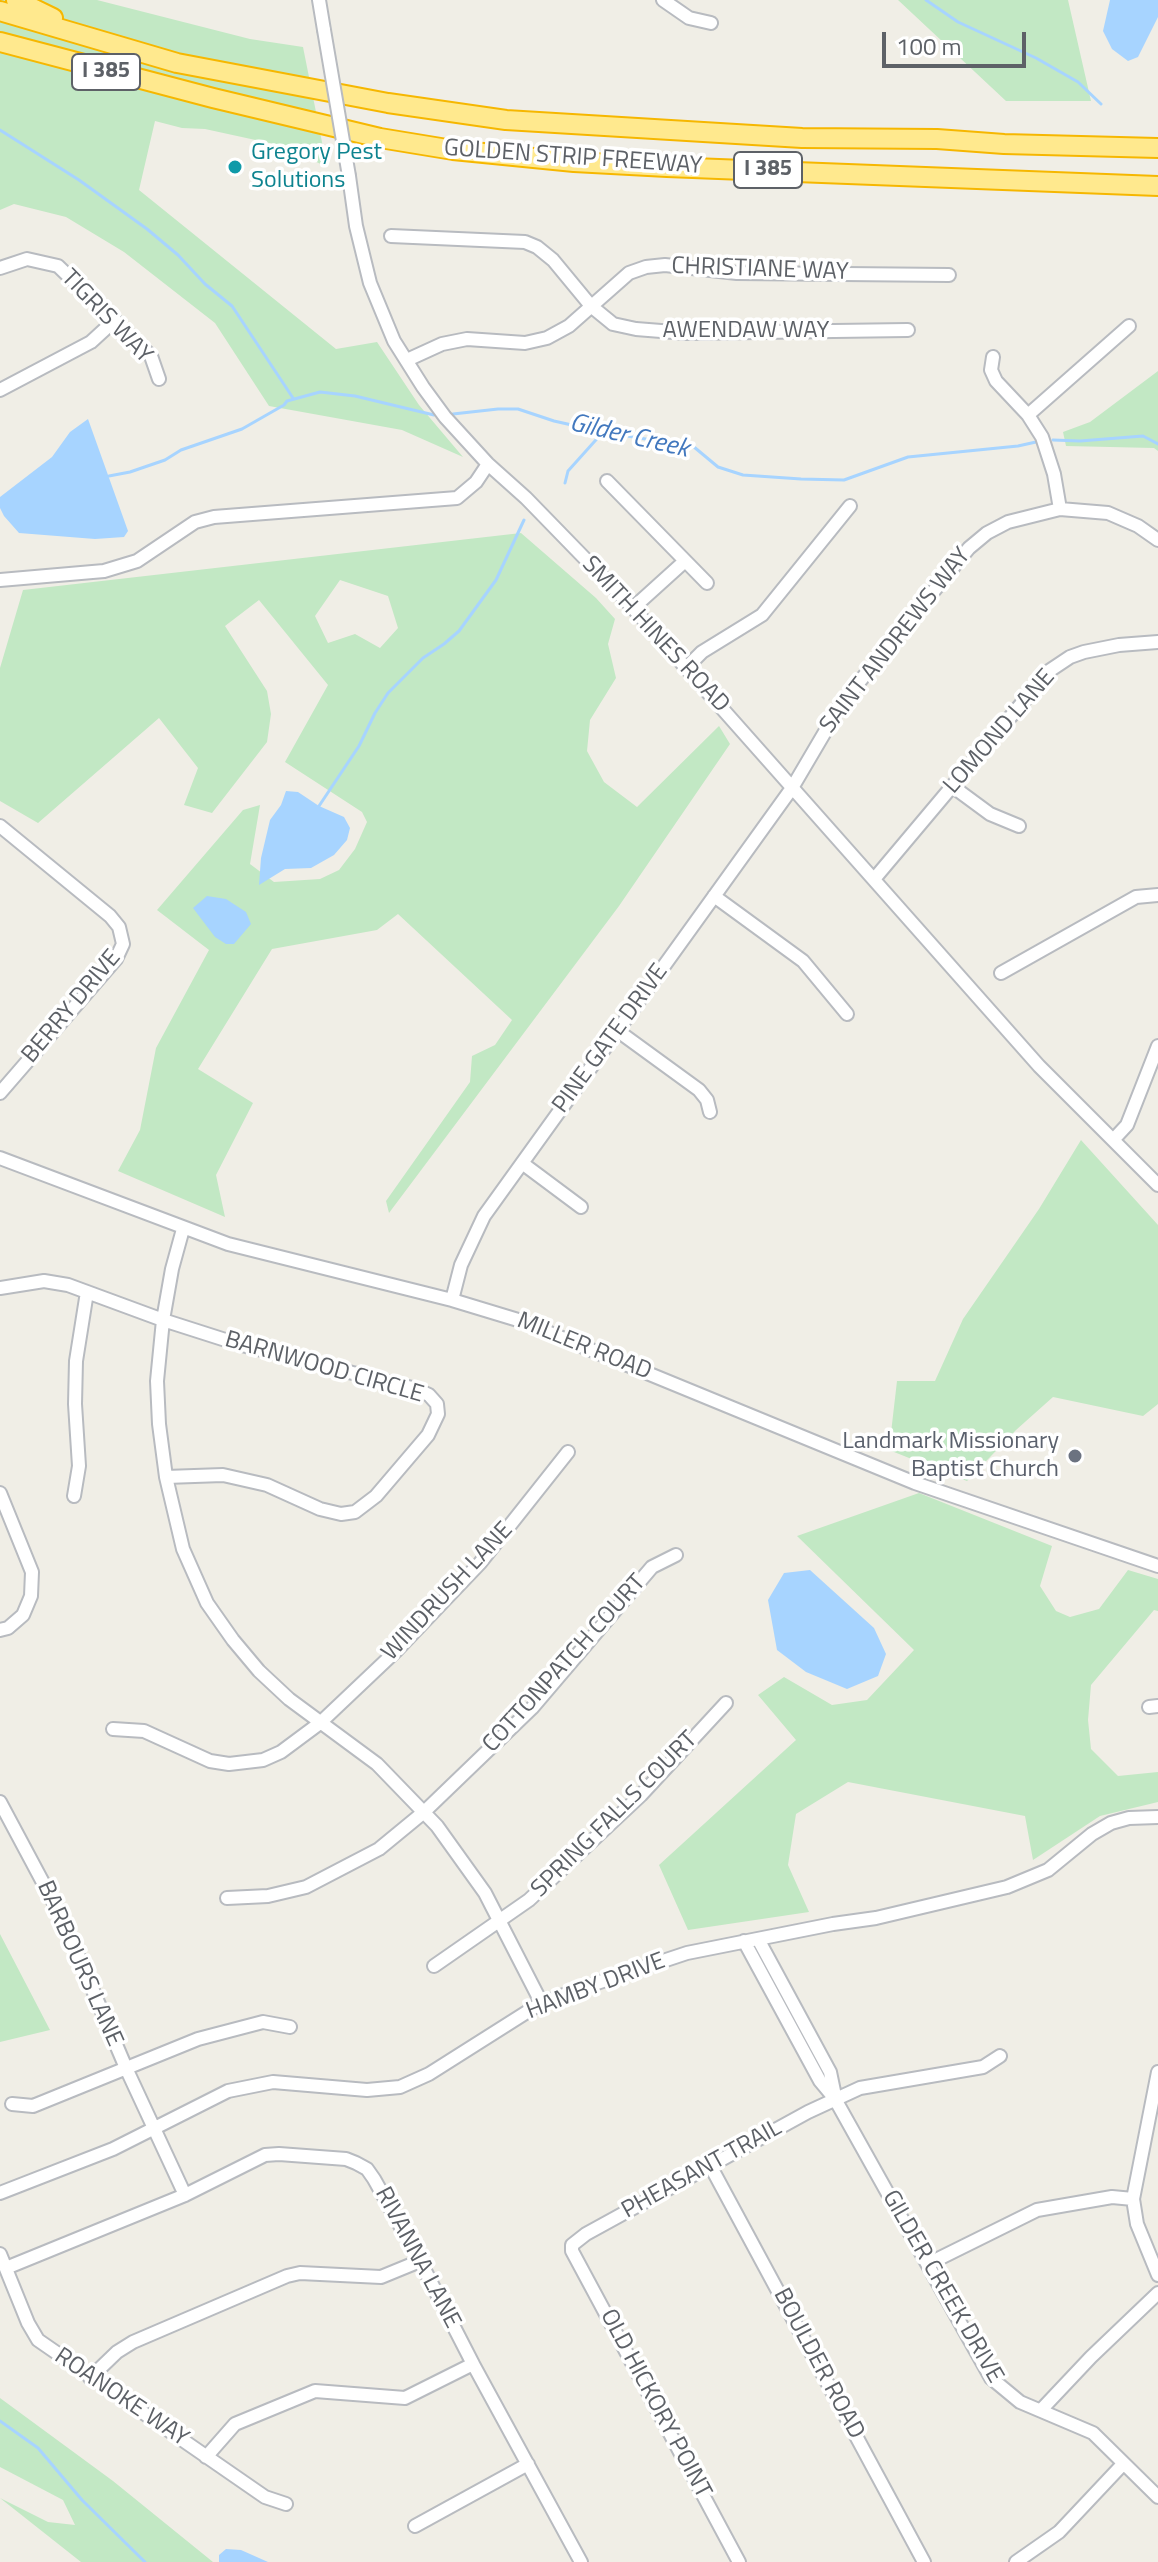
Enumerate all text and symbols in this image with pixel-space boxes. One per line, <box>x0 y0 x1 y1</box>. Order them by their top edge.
scale bar <box>886 16 1030 66</box>
text: 100 m <box>896 28 962 64</box>
road number: I 385 <box>72 54 140 90</box>
street label: GOLDEN STRIP FREEWAY <box>443 135 703 181</box>
place label: Gregory Pest Solutions <box>251 139 382 195</box>
road number: I 385 <box>734 152 802 188</box>
marker: Gregory Pest Solutions <box>226 158 244 176</box>
street label: CHRISTIANE WAY <box>671 253 849 287</box>
street label: TIGRIS WAY <box>54 264 158 370</box>
street label: AWENDAW WAY <box>663 317 829 345</box>
water label: Gilder Creek <box>566 408 692 466</box>
street label: SAINT ANDREWS WAY <box>815 542 977 740</box>
street label: SMITH HINES ROAD <box>575 551 735 719</box>
street label: LOMOND LANE <box>938 664 1062 800</box>
street label: BERRY DRIVE <box>16 945 128 1069</box>
street label: PINE GATE DRIVE <box>547 959 675 1119</box>
street label: MILLER ROAD <box>513 1307 655 1387</box>
street label: BARNWOOD CIRCLE <box>221 1326 427 1410</box>
place label: Landmark Missionary Baptist Church <box>842 1428 1059 1484</box>
marker: Landmark Missionary Baptist Church <box>1066 1447 1084 1465</box>
street label: WINDRUSH LANE <box>376 1517 520 1667</box>
street label: COTTONPATCH COURT <box>477 1569 653 1759</box>
street label: SPRING FALLS COURT <box>526 1726 704 1904</box>
street label: BARBOURS LANE <box>30 1877 128 2051</box>
street label: HAMBY DRIVE <box>522 1947 670 2027</box>
street label: PHEASANT TRAIL <box>617 2114 787 2226</box>
street label: RIVANNA LANE <box>368 2183 466 2333</box>
street label: GILDER CREEK DRIVE <box>875 2186 1009 2388</box>
street label: BOULDER ROAD <box>766 2284 870 2444</box>
street label: OLD HICKORY POINT <box>593 2305 717 2503</box>
street label: ROANOKE WAY <box>48 2343 194 2453</box>

